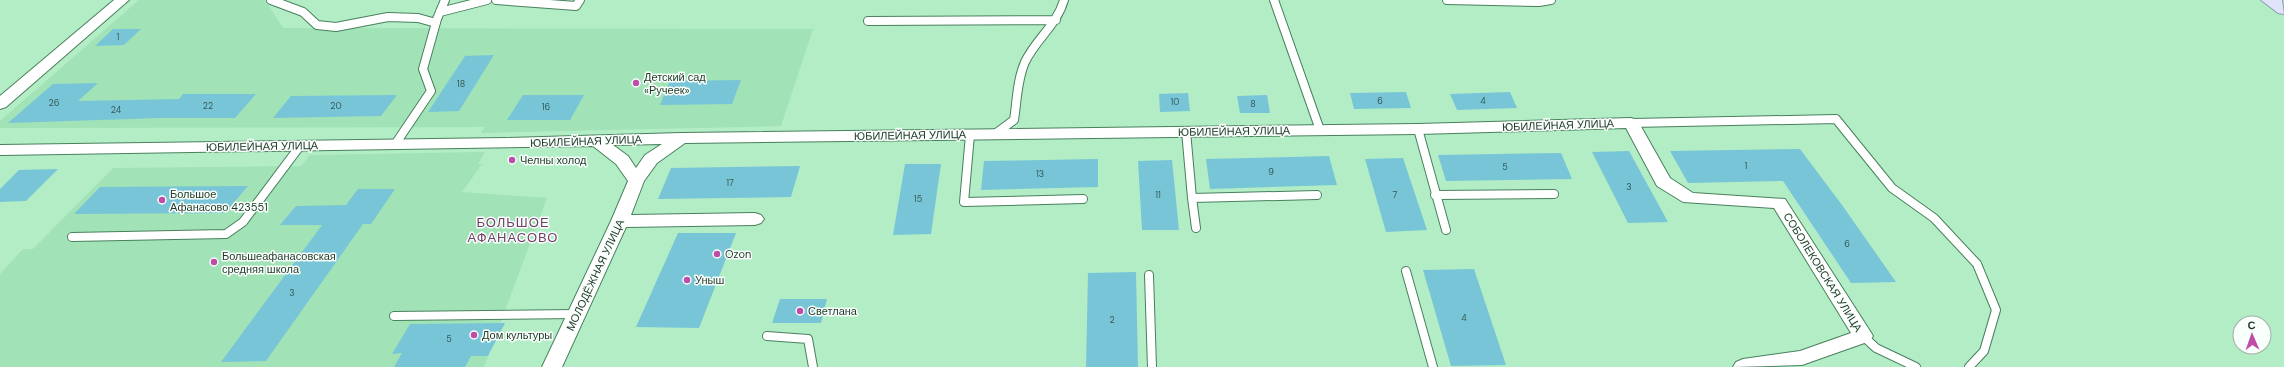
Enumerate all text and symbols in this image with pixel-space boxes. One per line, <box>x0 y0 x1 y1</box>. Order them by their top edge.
house number: 1 <box>117 31 120 43</box>
place label: Детский сад «Ручеек» <box>644 70 706 97</box>
house number: 18 <box>457 78 465 90</box>
marker: Детский сад «Ручеек» <box>631 78 641 88</box>
house number: 6 <box>1377 95 1383 107</box>
house number: 4 <box>1480 95 1486 107</box>
house number: 10 <box>1171 96 1179 108</box>
house number: 26 <box>49 97 60 109</box>
house number: 8 <box>1250 98 1256 110</box>
house number: 22 <box>203 100 213 112</box>
house number: 20 <box>330 100 342 112</box>
house number: 16 <box>542 101 551 113</box>
house number: 24 <box>111 104 122 116</box>
street label: ЮБИЛЕЙНАЯ УЛИЦА <box>1502 116 1615 134</box>
street label: ЮБИЛЕЙНАЯ УЛИЦА <box>1178 123 1291 139</box>
street label: ЮБИЛЕЙНАЯ УЛИЦА <box>854 127 967 143</box>
street label: ЮБИЛЕЙНАЯ УЛИЦА <box>530 132 643 150</box>
street label: ЮБИЛЕЙНАЯ УЛИЦА <box>206 138 319 154</box>
place label: Челны холод <box>520 153 587 167</box>
marker: Челны холод <box>507 155 517 165</box>
house number: 1 <box>1745 160 1748 172</box>
house number: 5 <box>1502 161 1508 173</box>
house number: 9 <box>1268 166 1274 178</box>
house number: 13 <box>1036 168 1044 180</box>
house number: 17 <box>726 177 734 189</box>
house number: 3 <box>1626 181 1632 193</box>
place label: Большое Афанасово 423551 <box>170 187 268 214</box>
house number: 11 <box>1155 189 1161 201</box>
house number: 7 <box>1393 189 1398 201</box>
house number: 15 <box>914 193 922 205</box>
marker: Большое Афанасово 423551 <box>157 195 167 205</box>
street label: СОБОЛЕКОВСКАЯ УЛИЦА <box>1781 210 1866 335</box>
district label: БОЛЬШОЕ АФАНАСОВО <box>468 214 558 246</box>
street label: МОЛОДЁЖНАЯ УЛИЦА <box>563 216 627 333</box>
house number: 6 <box>1844 238 1850 250</box>
place label: Ozon <box>725 247 751 261</box>
place label: Большеафанасовская средняя школа <box>222 249 336 276</box>
marker: Ozon <box>712 249 722 259</box>
marker: Большеафанасовская средняя школа <box>209 257 219 267</box>
place label: Уныш <box>695 273 724 287</box>
marker: Уныш <box>682 275 692 285</box>
house number: 3 <box>289 287 295 299</box>
place label: Светлана <box>808 304 858 318</box>
marker: Светлана <box>795 306 805 316</box>
house number: 4 <box>1461 312 1467 324</box>
house number: 2 <box>1109 314 1115 326</box>
north arrow <box>2232 315 2272 355</box>
text: С <box>2247 318 2256 332</box>
place label: Дом культуры <box>482 328 552 342</box>
marker: Дом культуры <box>469 330 479 340</box>
house number: 5 <box>446 333 452 345</box>

